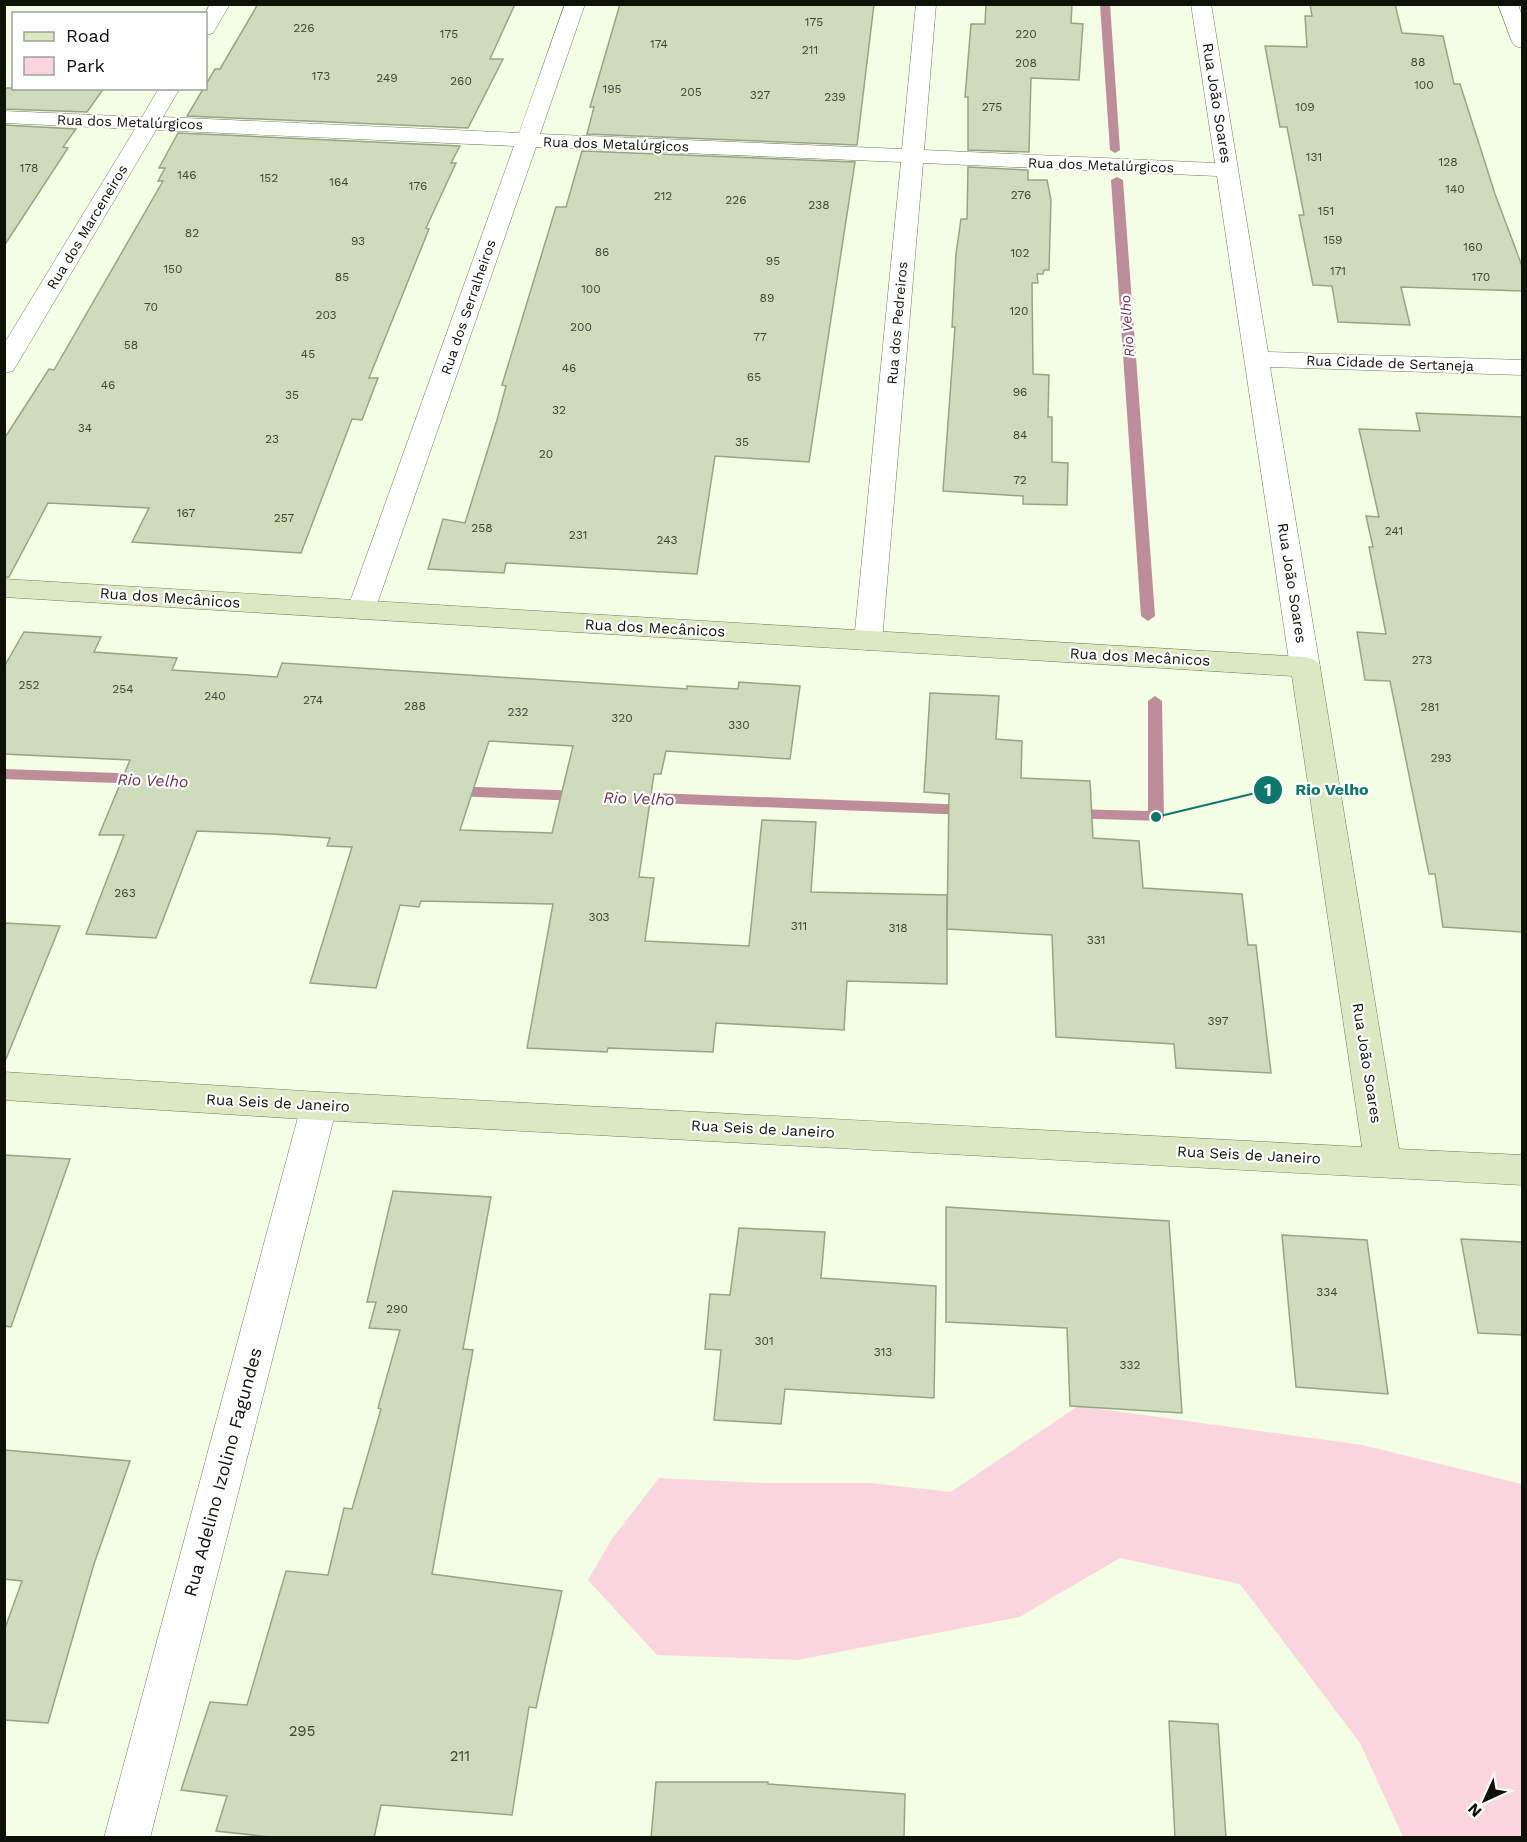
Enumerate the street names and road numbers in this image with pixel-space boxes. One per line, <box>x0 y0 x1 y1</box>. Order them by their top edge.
street label: Rua João Soares <box>1199 42 1235 164</box>
street label: Rua dos Metalúrgicos <box>57 111 203 133</box>
street label: Rua dos Metalúrgicos <box>543 133 689 155</box>
street label: Rua dos Metalúrgicos <box>1028 154 1174 176</box>
street label: Rua dos Marceneiros <box>43 162 131 292</box>
street label: Rua dos Serralheiros <box>437 237 499 377</box>
street label: Rua dos Pedreiros <box>884 261 910 385</box>
street label: Rua Cidade de Sertaneja <box>1306 352 1474 374</box>
street label: Rua João Soares <box>1274 522 1310 644</box>
street label: Rua dos Mecânicos <box>99 584 241 612</box>
street label: Rua dos Mecânicos <box>584 615 726 641</box>
street label: Rua dos Mecânicos <box>1069 644 1211 670</box>
street label: Rua João Soares <box>1349 1002 1385 1124</box>
street label: Rua Seis de Janeiro <box>206 1090 350 1116</box>
street label: Rua Seis de Janeiro <box>691 1116 835 1142</box>
street label: Rua Seis de Janeiro <box>1177 1142 1321 1168</box>
street label: Rua Adelino Izolino Fagundes <box>179 1345 266 1599</box>

